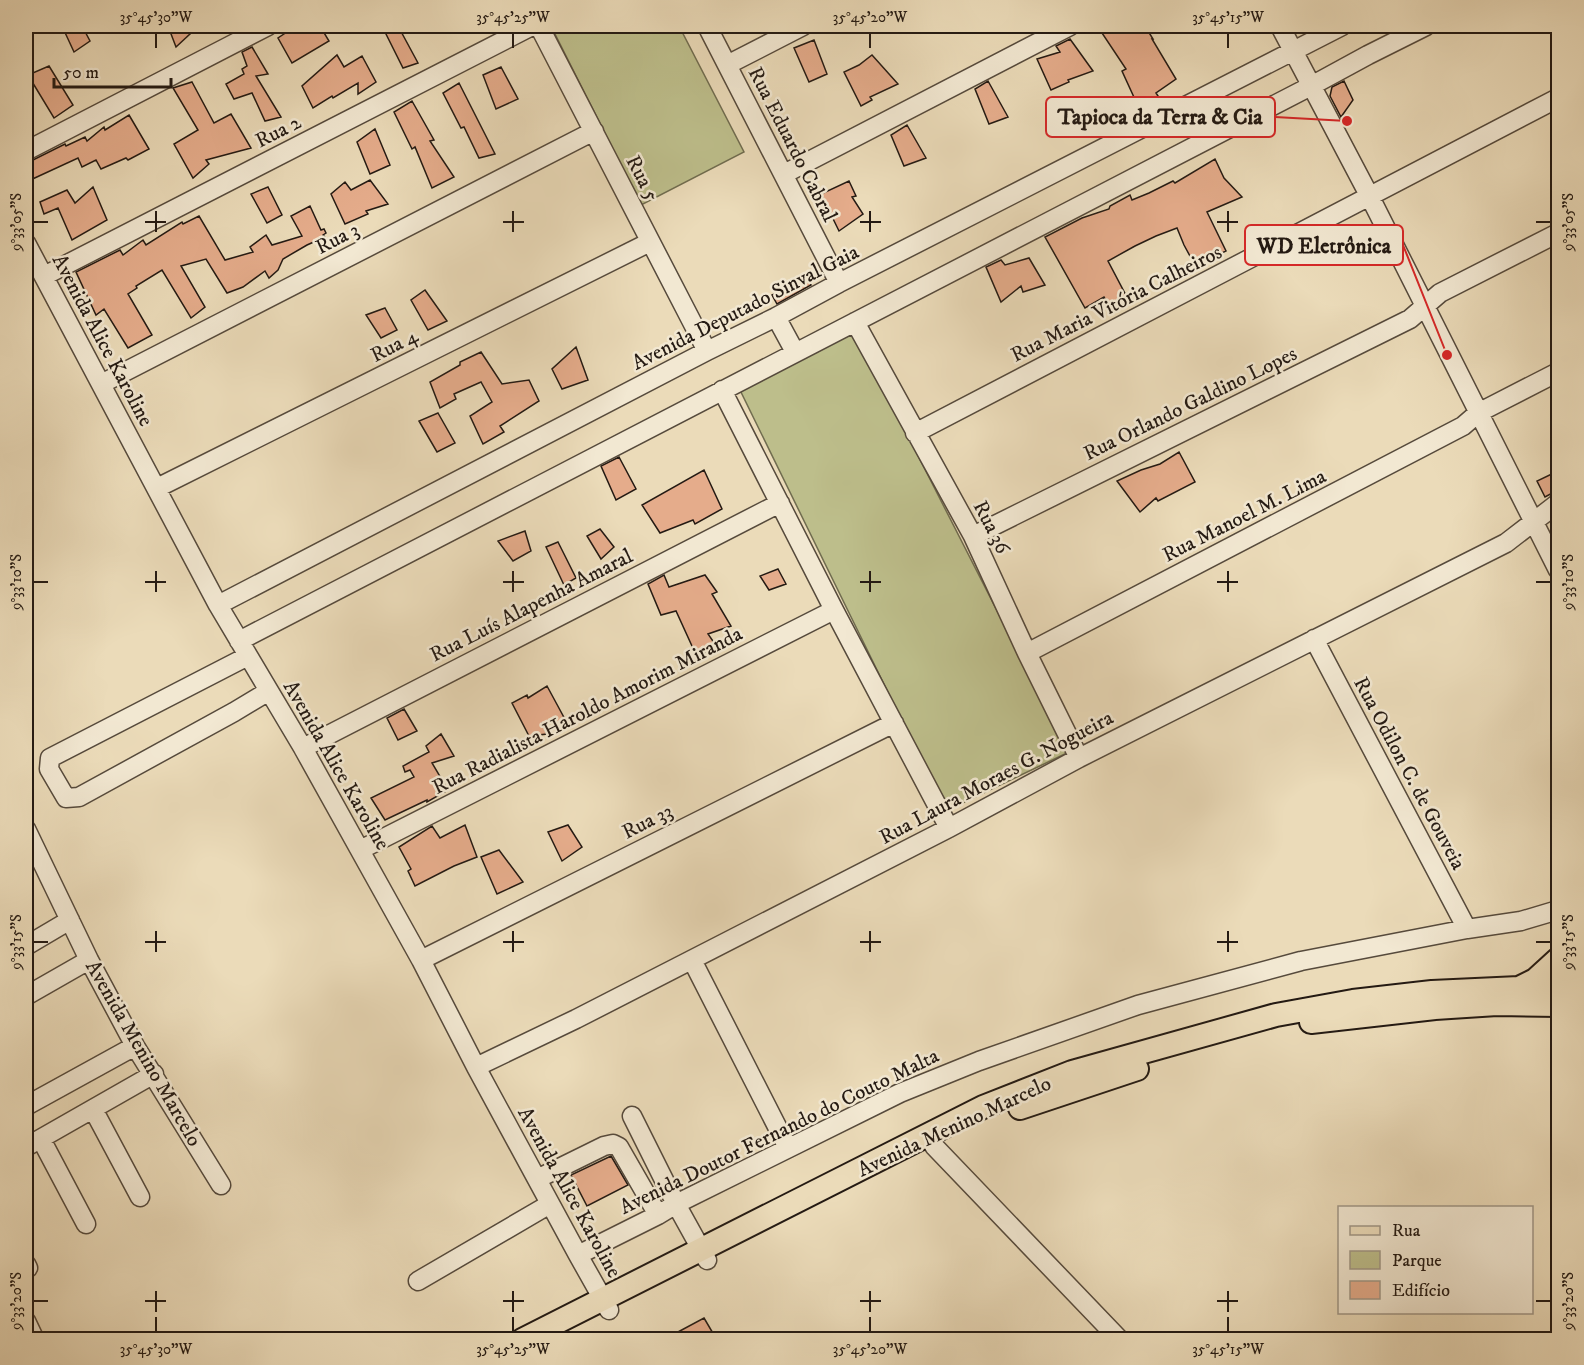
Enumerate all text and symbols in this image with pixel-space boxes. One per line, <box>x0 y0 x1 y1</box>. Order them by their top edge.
text: 35°45'30"W <box>120 8 193 27</box>
text: 35°45'25"W <box>476 8 550 27</box>
text: 35°45'20"W <box>833 8 907 27</box>
text: 35°45'15"W <box>1192 8 1264 27</box>
scale bar <box>54 51 171 89</box>
text: 50 m <box>63 62 99 84</box>
street label: Rua Eduardo Cabral <box>742 63 843 227</box>
callout: Tapioca da Terra & Cia <box>1046 97 1275 137</box>
text: Tapioca da Terra & Cia <box>1056 104 1263 131</box>
street label: Rua 2 <box>251 109 306 154</box>
street label: Rua 5 <box>620 151 665 206</box>
text: 9°33'05"S <box>7 193 26 252</box>
text: 9°33'05"S <box>1559 193 1578 252</box>
street label: Rua 3 <box>311 217 364 261</box>
callout: WD Eletrônica <box>1245 225 1403 265</box>
text: WD Eletrônica <box>1256 233 1392 260</box>
street label: Avenida Deputado Sinval Gaia <box>628 239 863 377</box>
street label: Rua Maria Vitória Calheiros <box>1006 239 1226 368</box>
street label: Avenida Alice Karoline <box>46 250 159 431</box>
street label: Rua 4 <box>366 323 423 369</box>
street label: Rua Orlando Galdino Lopes <box>1079 341 1302 467</box>
street label: Rua Manoel M. Lima <box>1158 463 1331 568</box>
street label: Rua 36 <box>967 496 1016 559</box>
street label: Rua Luís Alapenha Amaral <box>426 543 638 668</box>
text: 9°33'10"S <box>7 554 26 611</box>
text: 9°33'10"S <box>1559 554 1578 611</box>
street label: Rua Radialista Haroldo Amorim Miranda <box>428 621 747 801</box>
street label: Rua Odilon C. de Gouveia <box>1347 673 1471 874</box>
street label: Avenida Alice Karoline <box>277 676 395 855</box>
street label: Rua Laura Moraes G. Nogueira <box>875 705 1118 851</box>
street label: Rua 33 <box>618 798 677 846</box>
text: 9°33'15"S <box>7 914 26 971</box>
text: 9°33'15"S <box>1559 914 1578 971</box>
street label: Avenida Menino Marcelo <box>79 956 207 1151</box>
street label: Avenida Doutor Fernando do Couto Malta <box>615 1043 943 1221</box>
street label: Avenida Menino Marcelo <box>853 1071 1055 1183</box>
street label: Avenida Alice Karoline <box>511 1102 627 1283</box>
legend <box>1338 1206 1533 1314</box>
text: Rua <box>1392 1220 1421 1242</box>
text: Parque <box>1392 1250 1442 1272</box>
text: 9°33'20"S <box>7 1272 26 1331</box>
text: 9°33'20"S <box>1559 1272 1578 1331</box>
text: Edifício <box>1392 1280 1450 1302</box>
text: 35°45'30"W <box>120 1340 193 1359</box>
text: 35°45'25"W <box>476 1340 550 1359</box>
text: 35°45'20"W <box>833 1340 907 1359</box>
text: 35°45'15"W <box>1192 1340 1264 1359</box>

